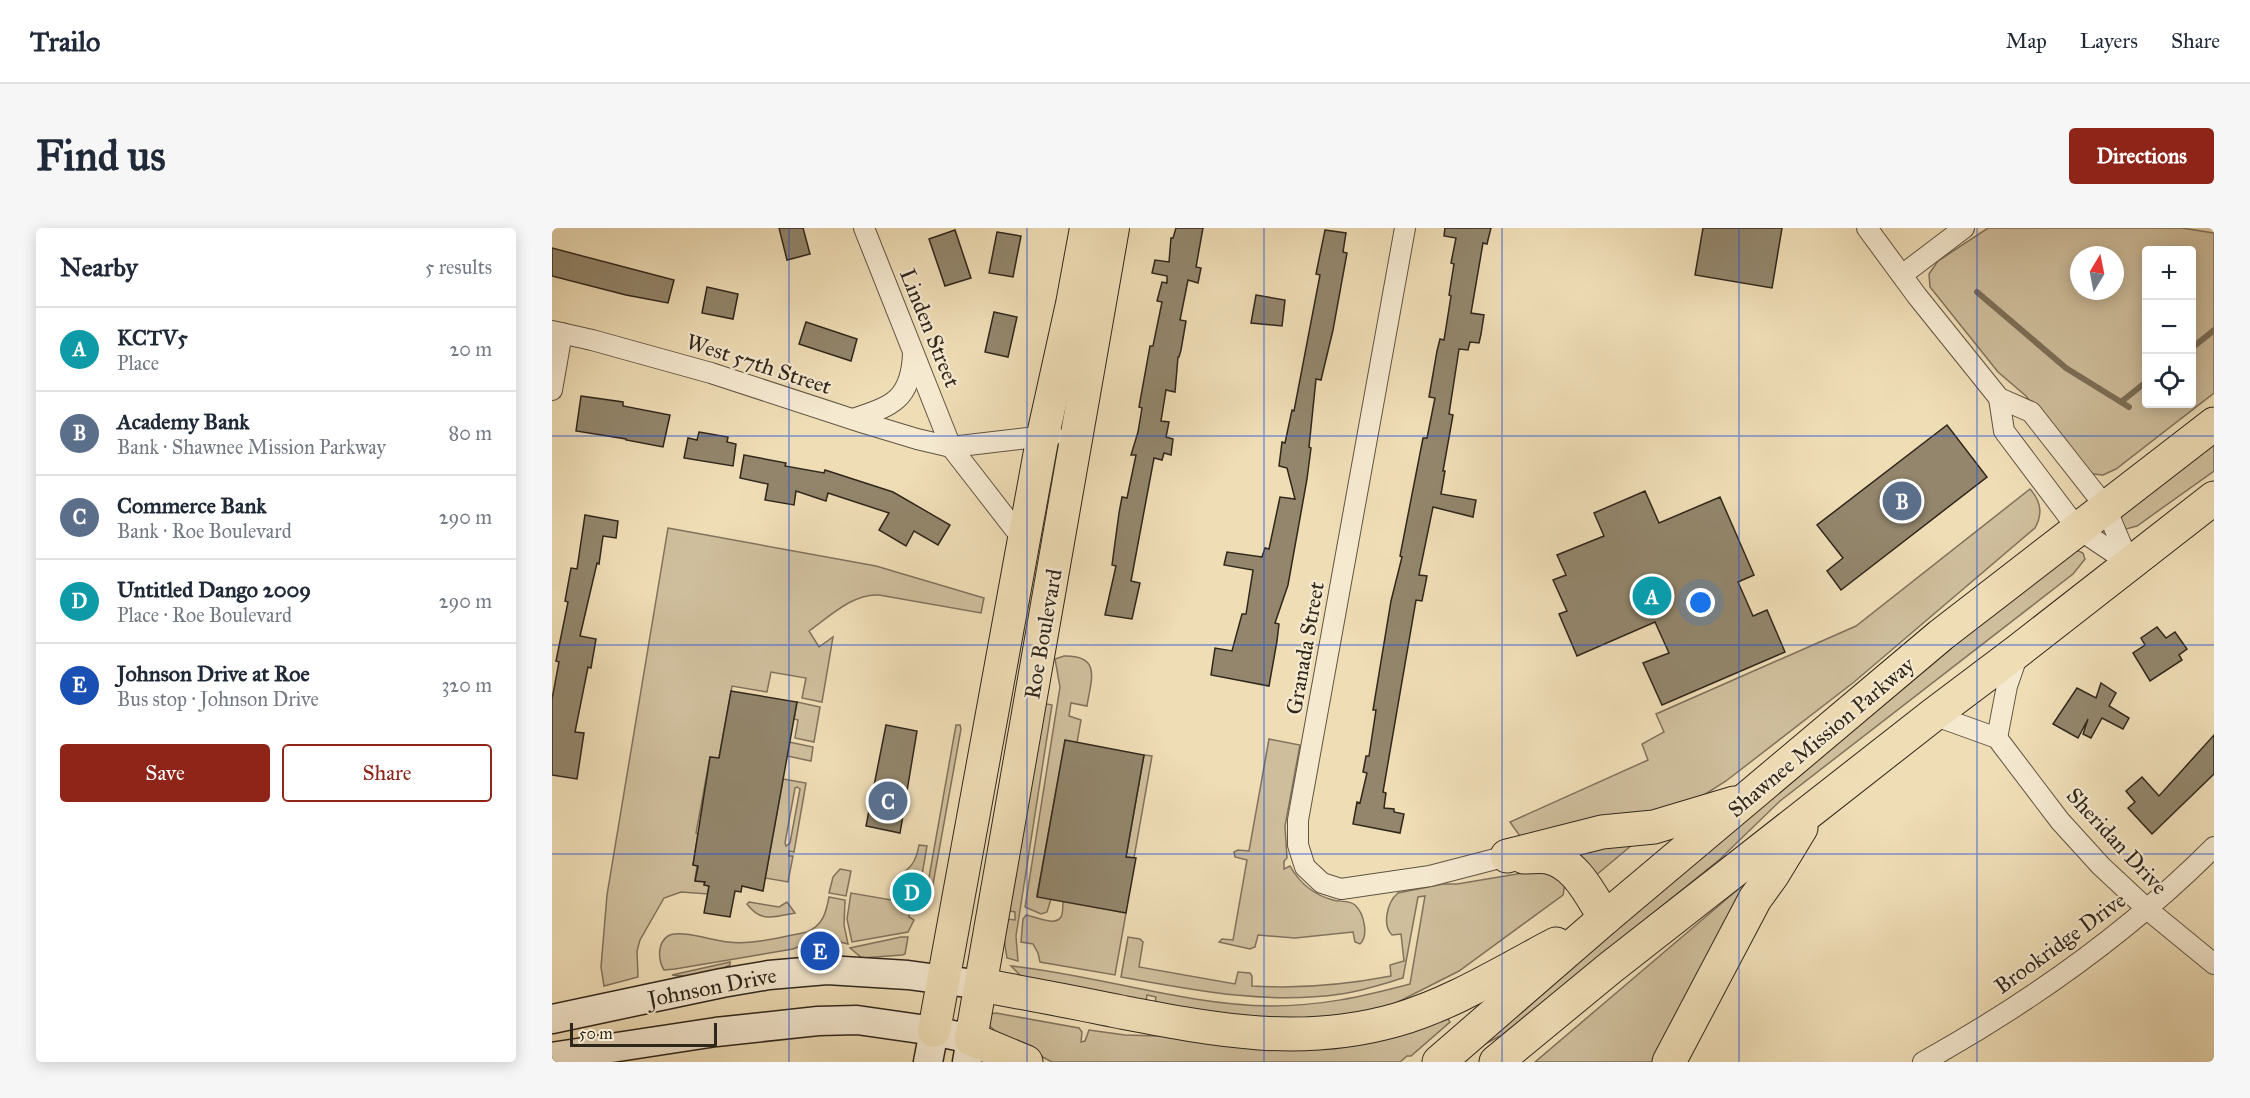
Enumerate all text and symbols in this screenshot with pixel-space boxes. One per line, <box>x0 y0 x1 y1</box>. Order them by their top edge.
text: Trailo <box>30 24 100 59</box>
text: Map <box>2006 28 2047 54</box>
text: Layers <box>2080 28 2138 54</box>
text: Share <box>2171 28 2220 54</box>
button: Directions <box>2069 128 2214 184</box>
text: Find us <box>36 130 166 182</box>
north arrow <box>2070 246 2124 300</box>
map controls <box>2142 246 2196 408</box>
button: + <box>2142 246 2196 300</box>
text: Nearby <box>60 251 138 283</box>
text: 5 results <box>425 255 492 279</box>
street label: Linden Street <box>894 265 966 392</box>
button: − <box>2142 300 2196 354</box>
text: KCTV5 <box>117 324 188 351</box>
street label: West 57th Street <box>683 328 835 400</box>
text: A <box>73 337 86 361</box>
text: 20 m <box>449 337 492 361</box>
text: Place <box>117 351 159 375</box>
button: locate <box>2142 354 2196 408</box>
text: Academy Bank <box>117 408 250 435</box>
text: B <box>73 421 86 445</box>
text: 80 m <box>449 421 492 445</box>
text: Bank · Shawnee Mission Parkway <box>117 435 386 459</box>
pin: B <box>1882 478 1922 524</box>
text: Commerce Bank <box>117 492 267 519</box>
text: C <box>73 505 86 529</box>
text: 290 m <box>439 505 492 529</box>
text: Bank · Roe Boulevard <box>117 519 292 543</box>
street label: Roe Boulevard <box>1018 567 1068 701</box>
pin: A <box>1632 574 1672 619</box>
text: Untitled Dango 2009 <box>117 576 311 603</box>
street label: Granada Street <box>1280 579 1330 717</box>
your location <box>1686 588 1715 617</box>
text: D <box>72 589 87 613</box>
text: 290 m <box>439 589 492 613</box>
text: Place · Roe Boulevard <box>117 603 292 627</box>
street label: Shawnee Mission Parkway <box>1722 651 1920 823</box>
text: Johnson Drive at Roe <box>117 660 310 687</box>
text: E <box>72 673 87 697</box>
text: 320 m <box>441 673 492 697</box>
text: Bus stop · Johnson Drive <box>117 687 319 711</box>
button: Save <box>60 744 270 802</box>
button: Share <box>282 744 492 802</box>
pin: C <box>868 778 908 824</box>
street label: Sheridan Drive <box>2061 782 2173 900</box>
pin: D <box>892 870 932 914</box>
street label: Brookridge Drive <box>1989 886 2131 1000</box>
pin: E <box>800 928 840 974</box>
street label: Johnson Drive <box>643 961 779 1013</box>
scale bar <box>570 1020 717 1048</box>
text: 50 m <box>579 1024 613 1043</box>

